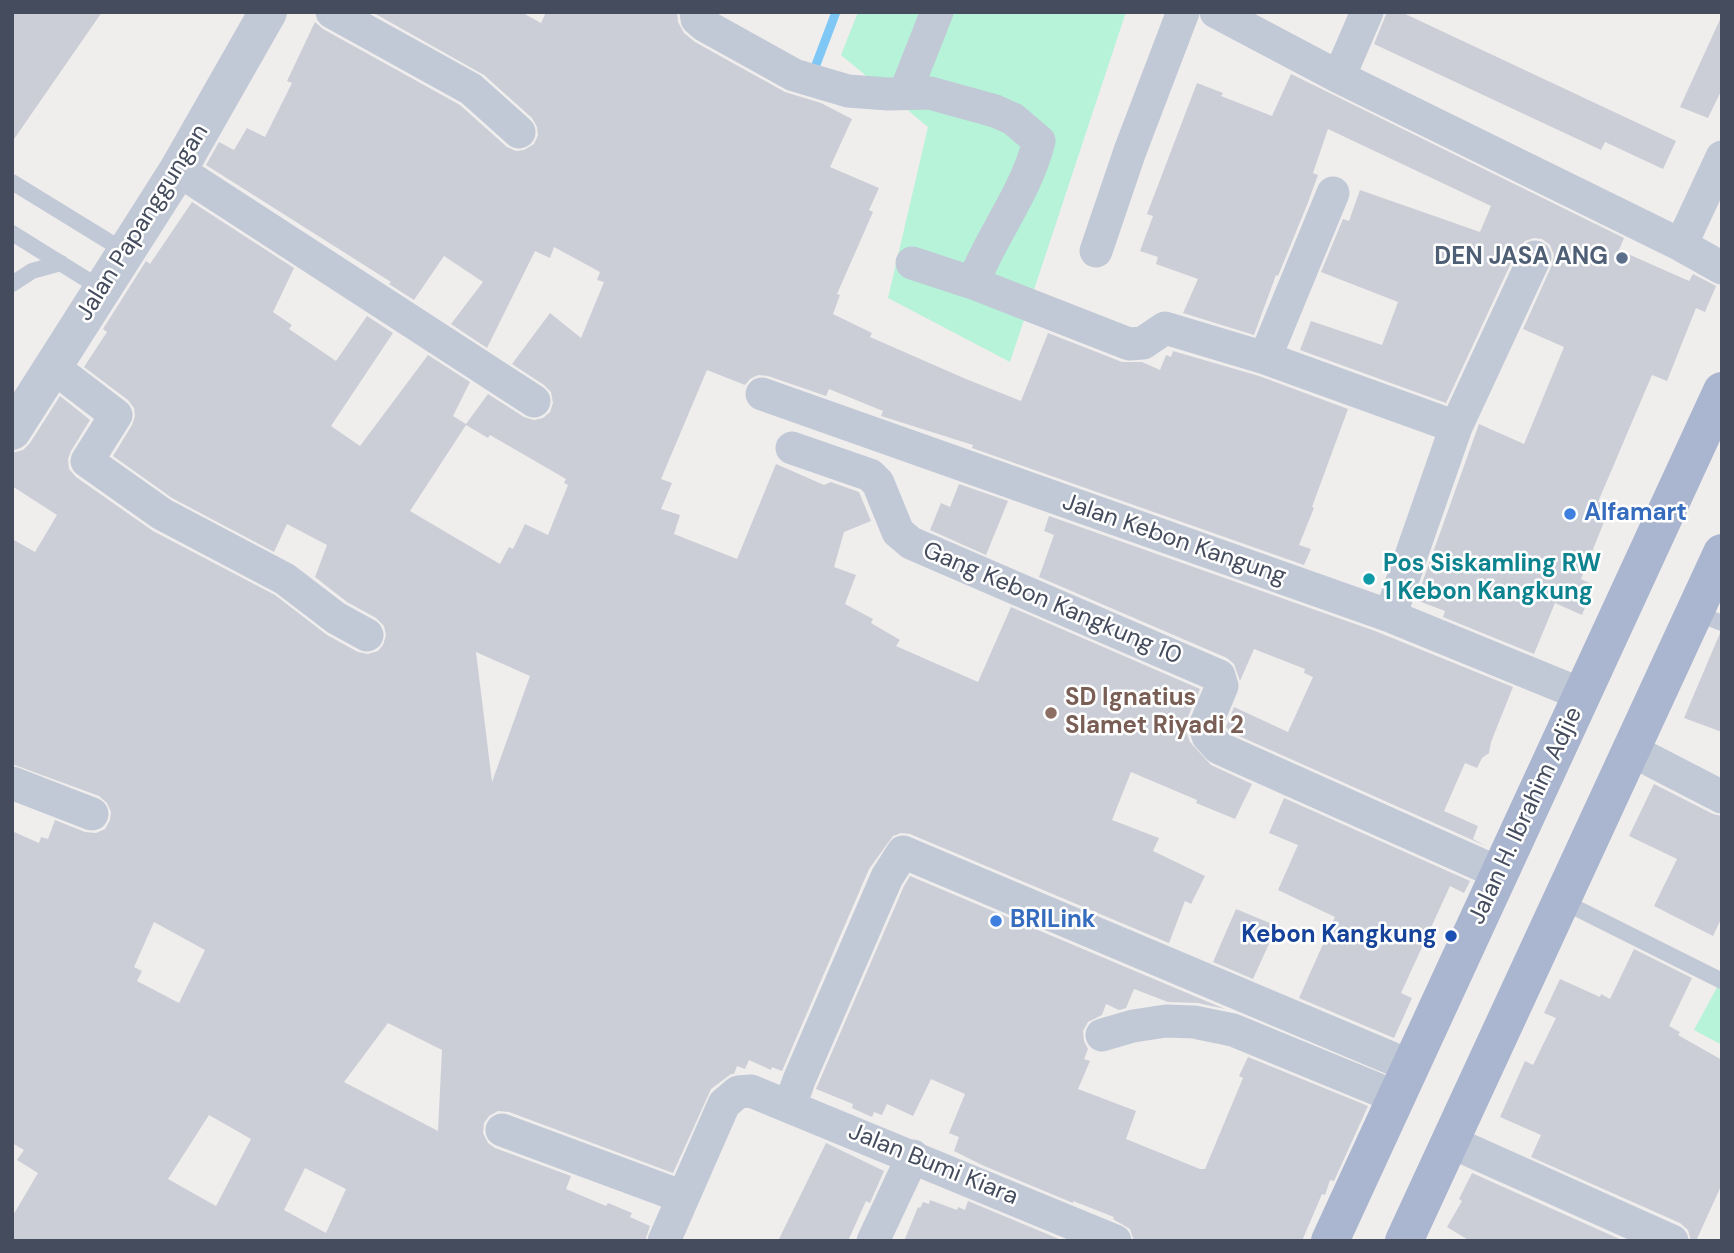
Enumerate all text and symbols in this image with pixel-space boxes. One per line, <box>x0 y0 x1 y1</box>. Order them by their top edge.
street label: Jalan Papanggungan <box>71 119 215 327</box>
place label: DEN JASA ANG <box>1434 244 1608 272</box>
marker: DEN JASA ANG <box>1614 250 1630 266</box>
street label: Jalan Kebon Kangung <box>1058 488 1290 592</box>
place label: Alfamart <box>1584 500 1687 528</box>
marker: Alfamart <box>1562 506 1578 522</box>
street label: Gang Kebon Kangkung 10 <box>918 536 1186 672</box>
place label: Pos Siskamling RW 1 Kebon Kangkung <box>1383 551 1601 607</box>
marker: Pos Siskamling RW 1 Kebon Kangkung <box>1361 571 1377 587</box>
place label: SD Ignatius Slamet Riyadi 2 <box>1065 685 1244 741</box>
street label: Jalan H. Ibrahim Adjie <box>1463 703 1589 929</box>
marker: SD Ignatius Slamet Riyadi 2 <box>1043 705 1059 721</box>
place label: BRILink <box>1010 907 1096 935</box>
marker: BRILink <box>988 913 1004 929</box>
place label: Kebon Kangkung <box>1241 922 1437 950</box>
marker: Kebon Kangkung <box>1443 928 1459 944</box>
street label: Jalan Bumi Kiara <box>844 1118 1022 1212</box>

